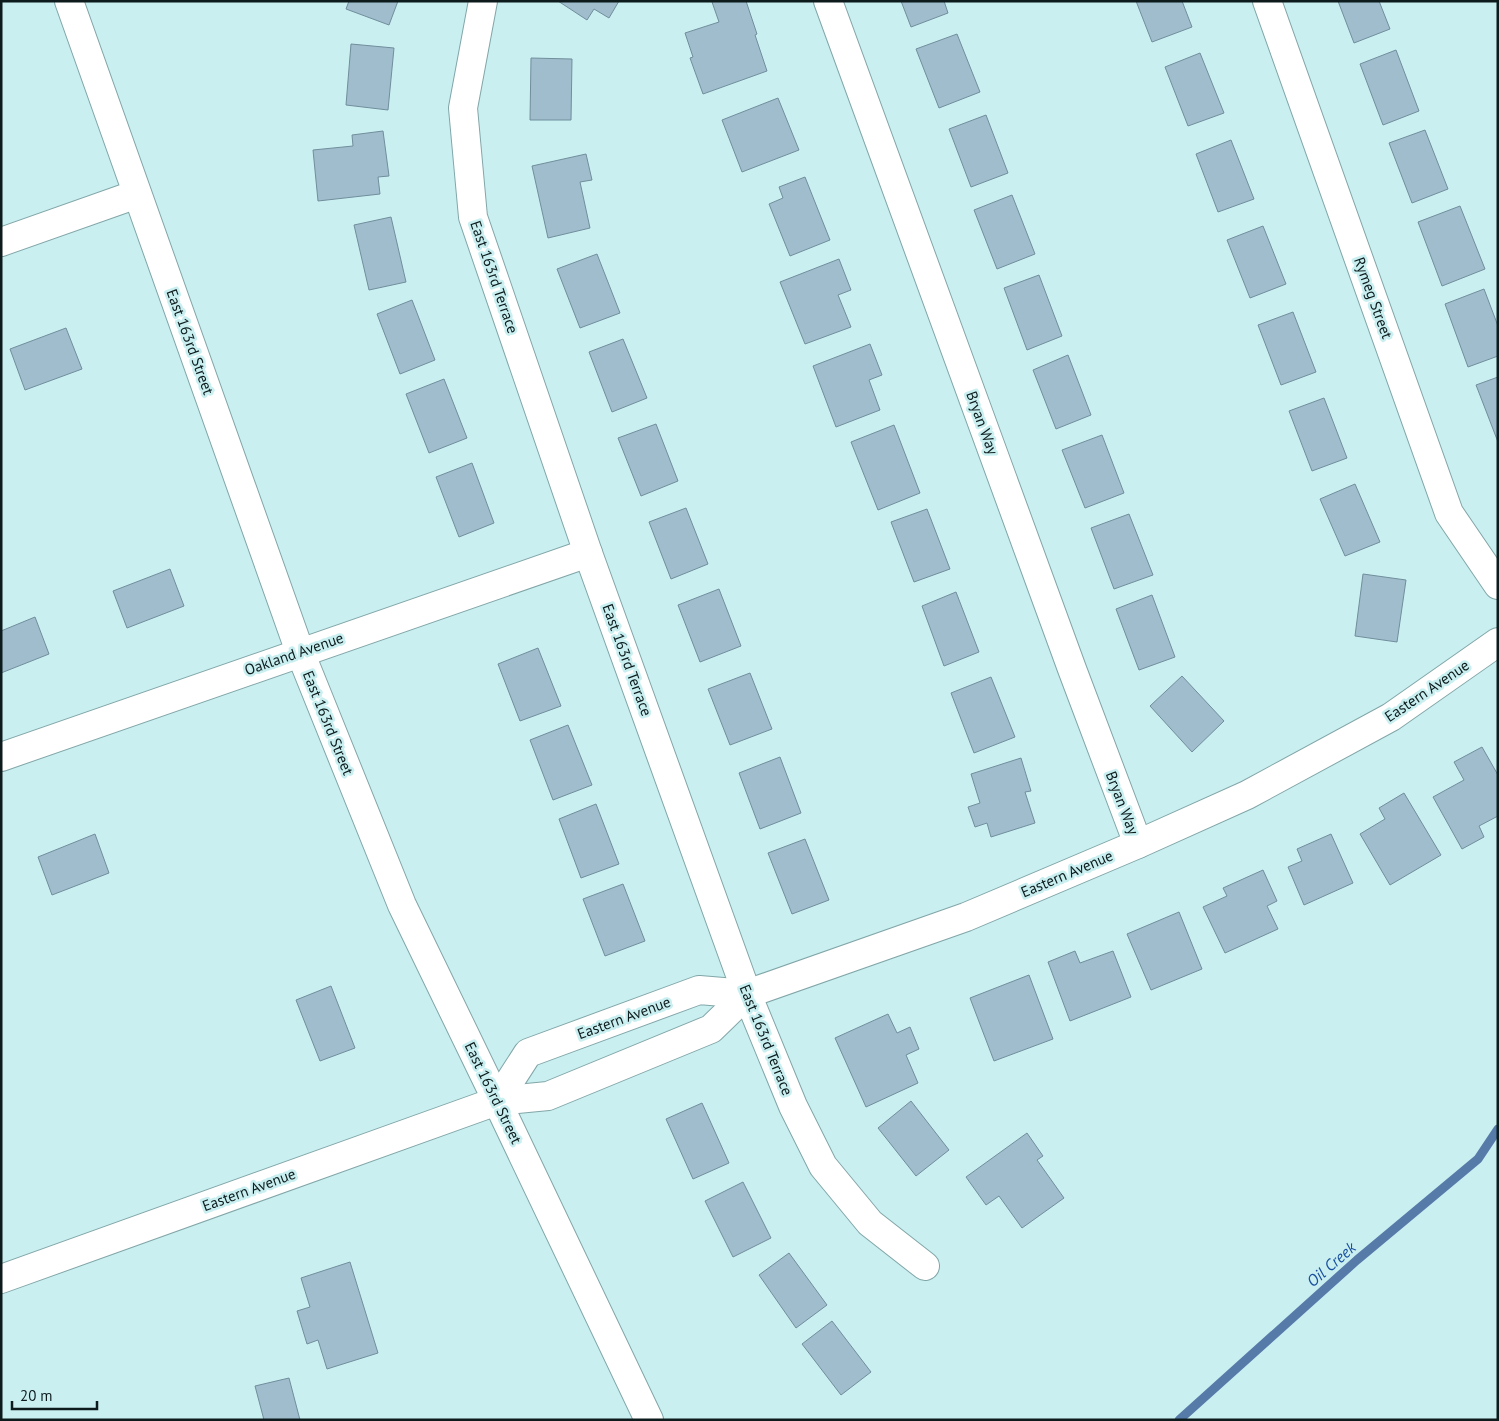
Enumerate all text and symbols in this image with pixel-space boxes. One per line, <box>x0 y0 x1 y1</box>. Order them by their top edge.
street label: East 163rd Terrace <box>466 218 523 336</box>
street label: Rymeg Street <box>1350 254 1397 341</box>
street label: East 163rd Street <box>163 286 218 397</box>
street label: Bryan Way <box>962 388 1003 457</box>
street label: East 163rd Terrace <box>598 601 657 718</box>
street label: Oakland Avenue <box>242 628 346 679</box>
street label: Eastern Avenue <box>1381 655 1473 726</box>
street label: East 163rd Street <box>299 668 358 778</box>
street label: Bryan Way <box>1102 768 1143 837</box>
street label: Eastern Avenue <box>1018 846 1116 901</box>
street label: East 163rd Terrace <box>736 982 797 1098</box>
street label: Eastern Avenue <box>575 992 673 1043</box>
street label: East 163rd Street <box>461 1039 526 1147</box>
street label: Eastern Avenue <box>200 1164 298 1215</box>
water label: Oil Creek <box>1302 1237 1360 1291</box>
scale bar <box>12 1378 98 1410</box>
text: 20 m <box>20 1386 53 1405</box>

